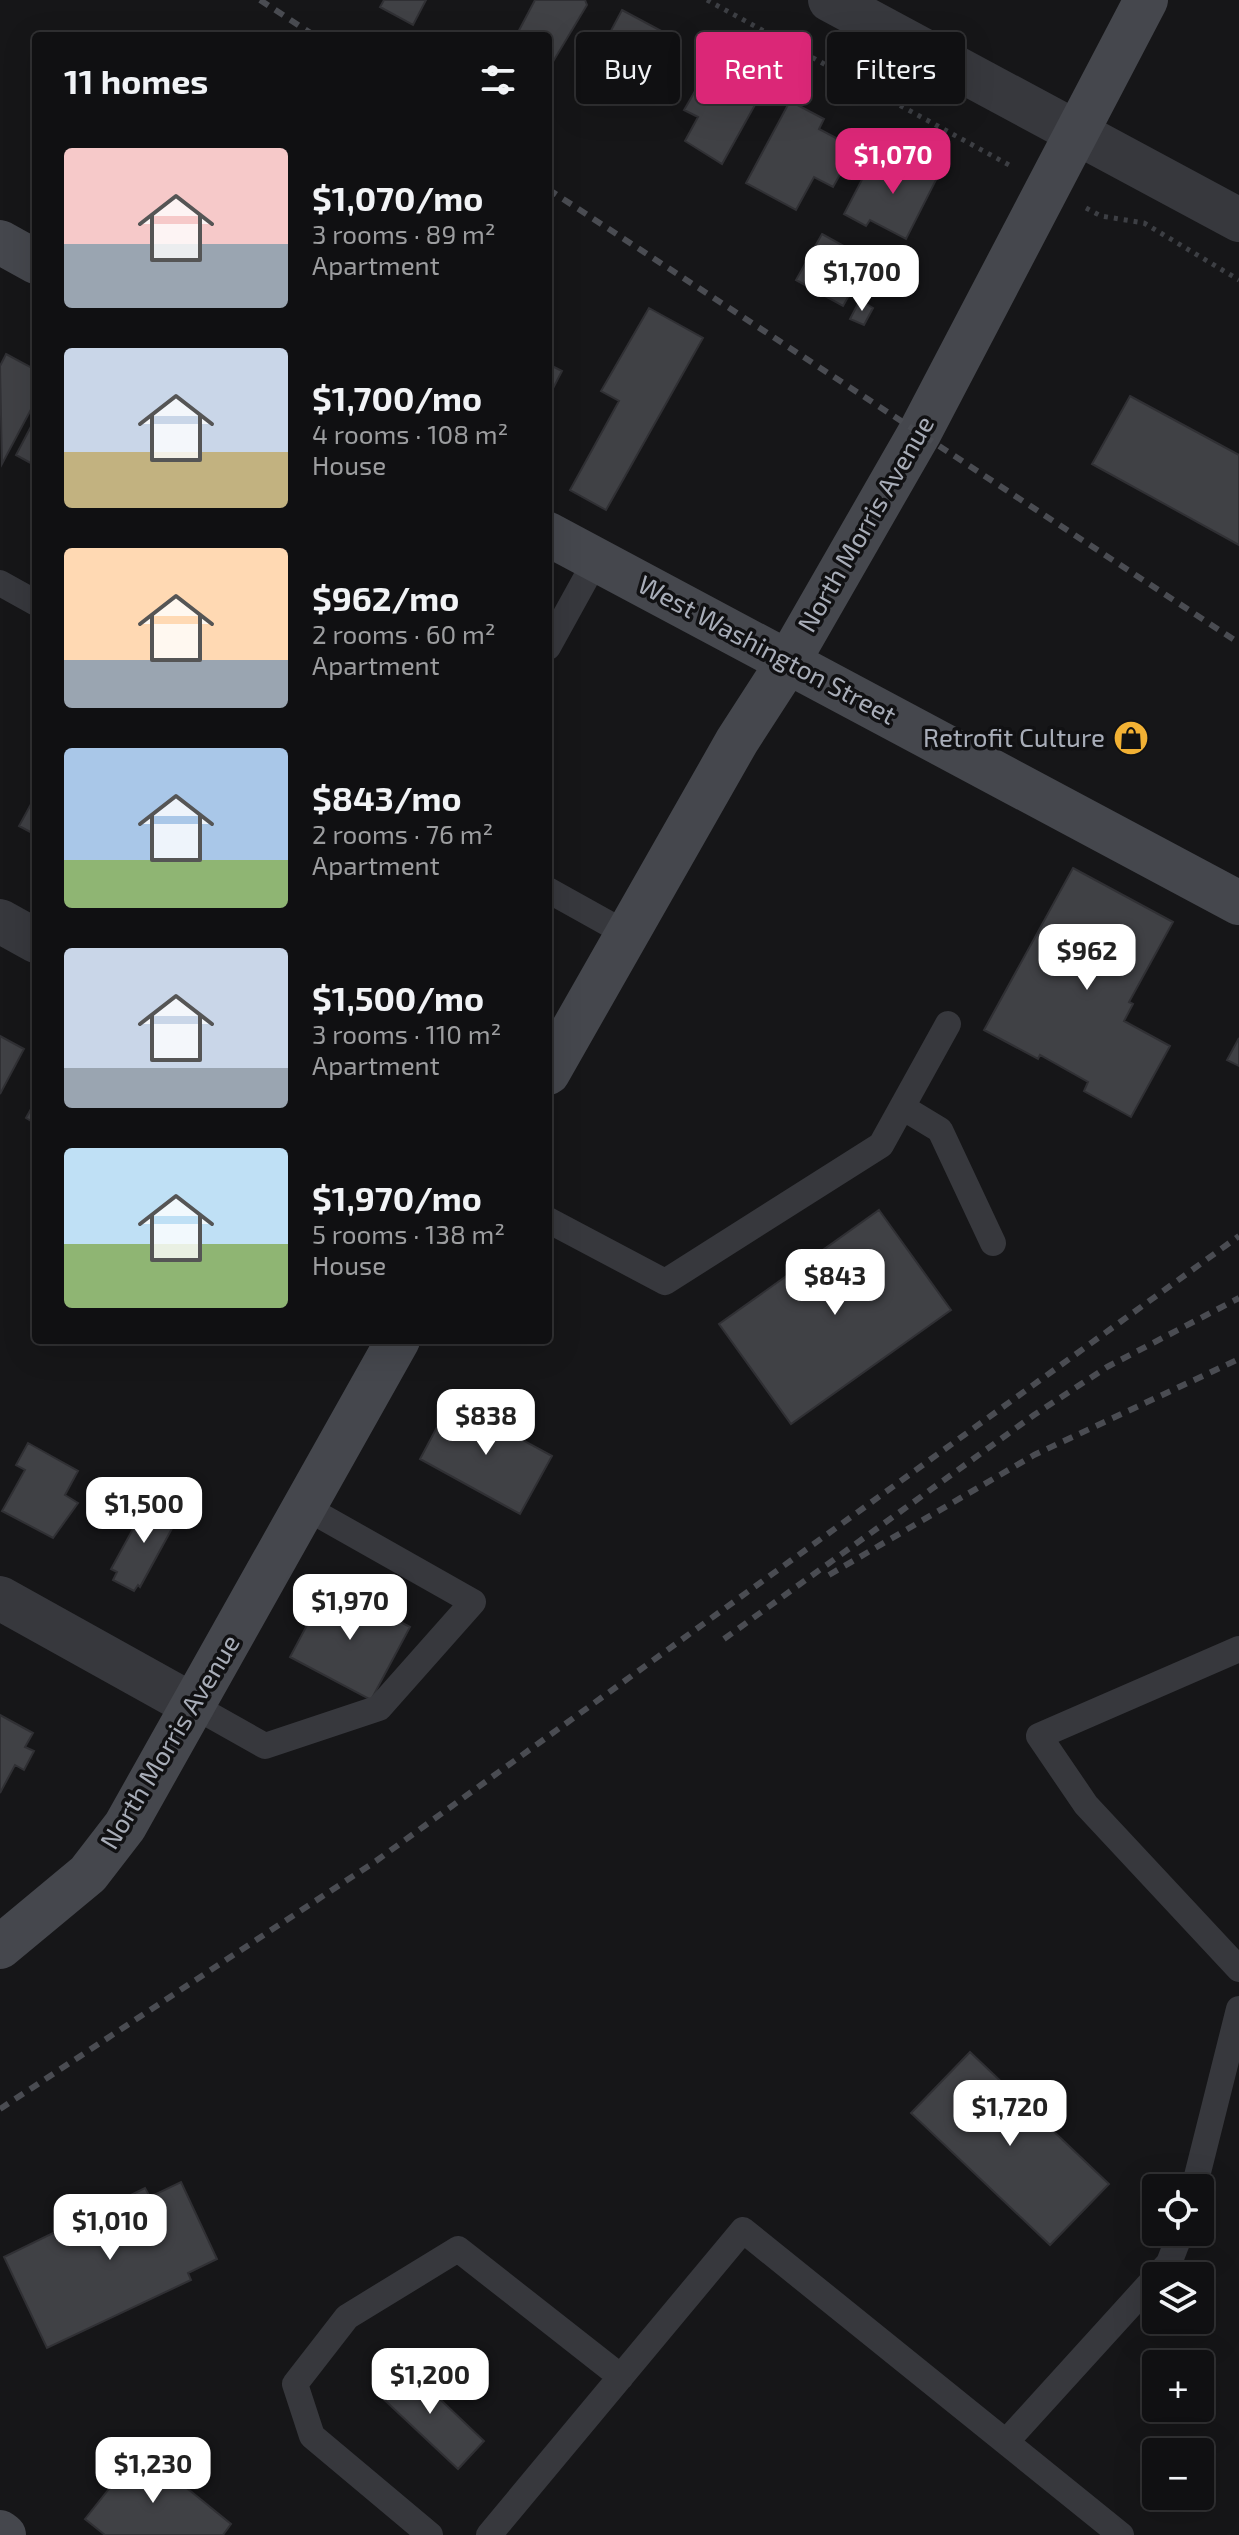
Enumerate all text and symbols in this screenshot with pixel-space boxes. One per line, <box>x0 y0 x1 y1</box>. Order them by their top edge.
chip: Buy <box>576 32 680 104</box>
chip: Rent <box>696 32 811 104</box>
chip: Filters <box>827 32 965 104</box>
icon: filters <box>476 58 520 102</box>
text: 11 homes <box>64 60 208 101</box>
pin: $1,070 <box>828 128 958 196</box>
text: $1,070 <box>853 138 933 169</box>
text: $1,070/mo <box>312 177 483 218</box>
icon: home <box>128 180 224 276</box>
text: 3 rooms · 89 m² <box>312 218 496 249</box>
pin: $1,700 <box>797 245 927 313</box>
text: Apartment <box>312 249 440 280</box>
text: $1,700 <box>823 255 901 286</box>
text: $1,700/mo <box>312 377 482 418</box>
icon: home <box>128 380 224 476</box>
street label: North Morris Avenue <box>790 410 939 637</box>
text: 4 rooms · 108 m² <box>312 418 508 449</box>
text: House <box>312 449 386 480</box>
street label: West Washington Street <box>633 567 902 730</box>
text: $962/mo <box>312 577 459 618</box>
icon: home <box>128 580 224 676</box>
text: 2 rooms · 60 m² <box>312 618 496 649</box>
text: Apartment <box>312 649 440 680</box>
shop icon: Retrofit Culture <box>1112 719 1150 757</box>
place label: Retrofit Culture <box>923 721 1105 752</box>
text: $843/mo <box>312 777 462 818</box>
icon: home <box>128 780 224 876</box>
text: 2 rooms · 76 m² <box>312 818 493 849</box>
text: Apartment <box>312 849 440 880</box>
pin: $962 <box>1040 924 1134 992</box>
text: $962 <box>1057 934 1117 965</box>
text: $1,500/mo <box>312 977 484 1018</box>
icon: home <box>128 980 224 1076</box>
text: 3 rooms · 110 m² <box>312 1018 501 1049</box>
text: Apartment <box>312 1049 440 1080</box>
text: $1,970/mo <box>312 1177 482 1218</box>
icon: home <box>128 1180 224 1276</box>
text: 5 rooms · 138 m² <box>312 1218 505 1249</box>
text: House <box>312 1249 386 1280</box>
pin: $843 <box>788 1249 882 1317</box>
text: $843 <box>804 1259 866 1290</box>
pin: $838 <box>439 1389 533 1457</box>
text: $838 <box>455 1399 517 1430</box>
pin: $1,500 <box>79 1477 209 1545</box>
text: $1,500 <box>104 1487 184 1518</box>
pin: $1,970 <box>285 1574 415 1642</box>
text: $1,970 <box>311 1584 389 1615</box>
street label: North Morris Avenue <box>92 1628 245 1854</box>
pin: $1,720 <box>945 2080 1075 2148</box>
text: $1,720 <box>972 2090 1049 2121</box>
map controls <box>1142 2174 1214 2510</box>
button: locate <box>1142 2174 1214 2246</box>
pin: $1,010 <box>45 2194 175 2262</box>
text: $1,010 <box>72 2204 148 2235</box>
button: layers <box>1142 2262 1214 2334</box>
pin: $1,200 <box>365 2348 495 2416</box>
button: + <box>1142 2350 1214 2422</box>
text: $1,200 <box>390 2358 470 2389</box>
pin: $1,230 <box>88 2437 218 2505</box>
button: − <box>1142 2438 1214 2510</box>
text: $1,230 <box>114 2447 192 2478</box>

